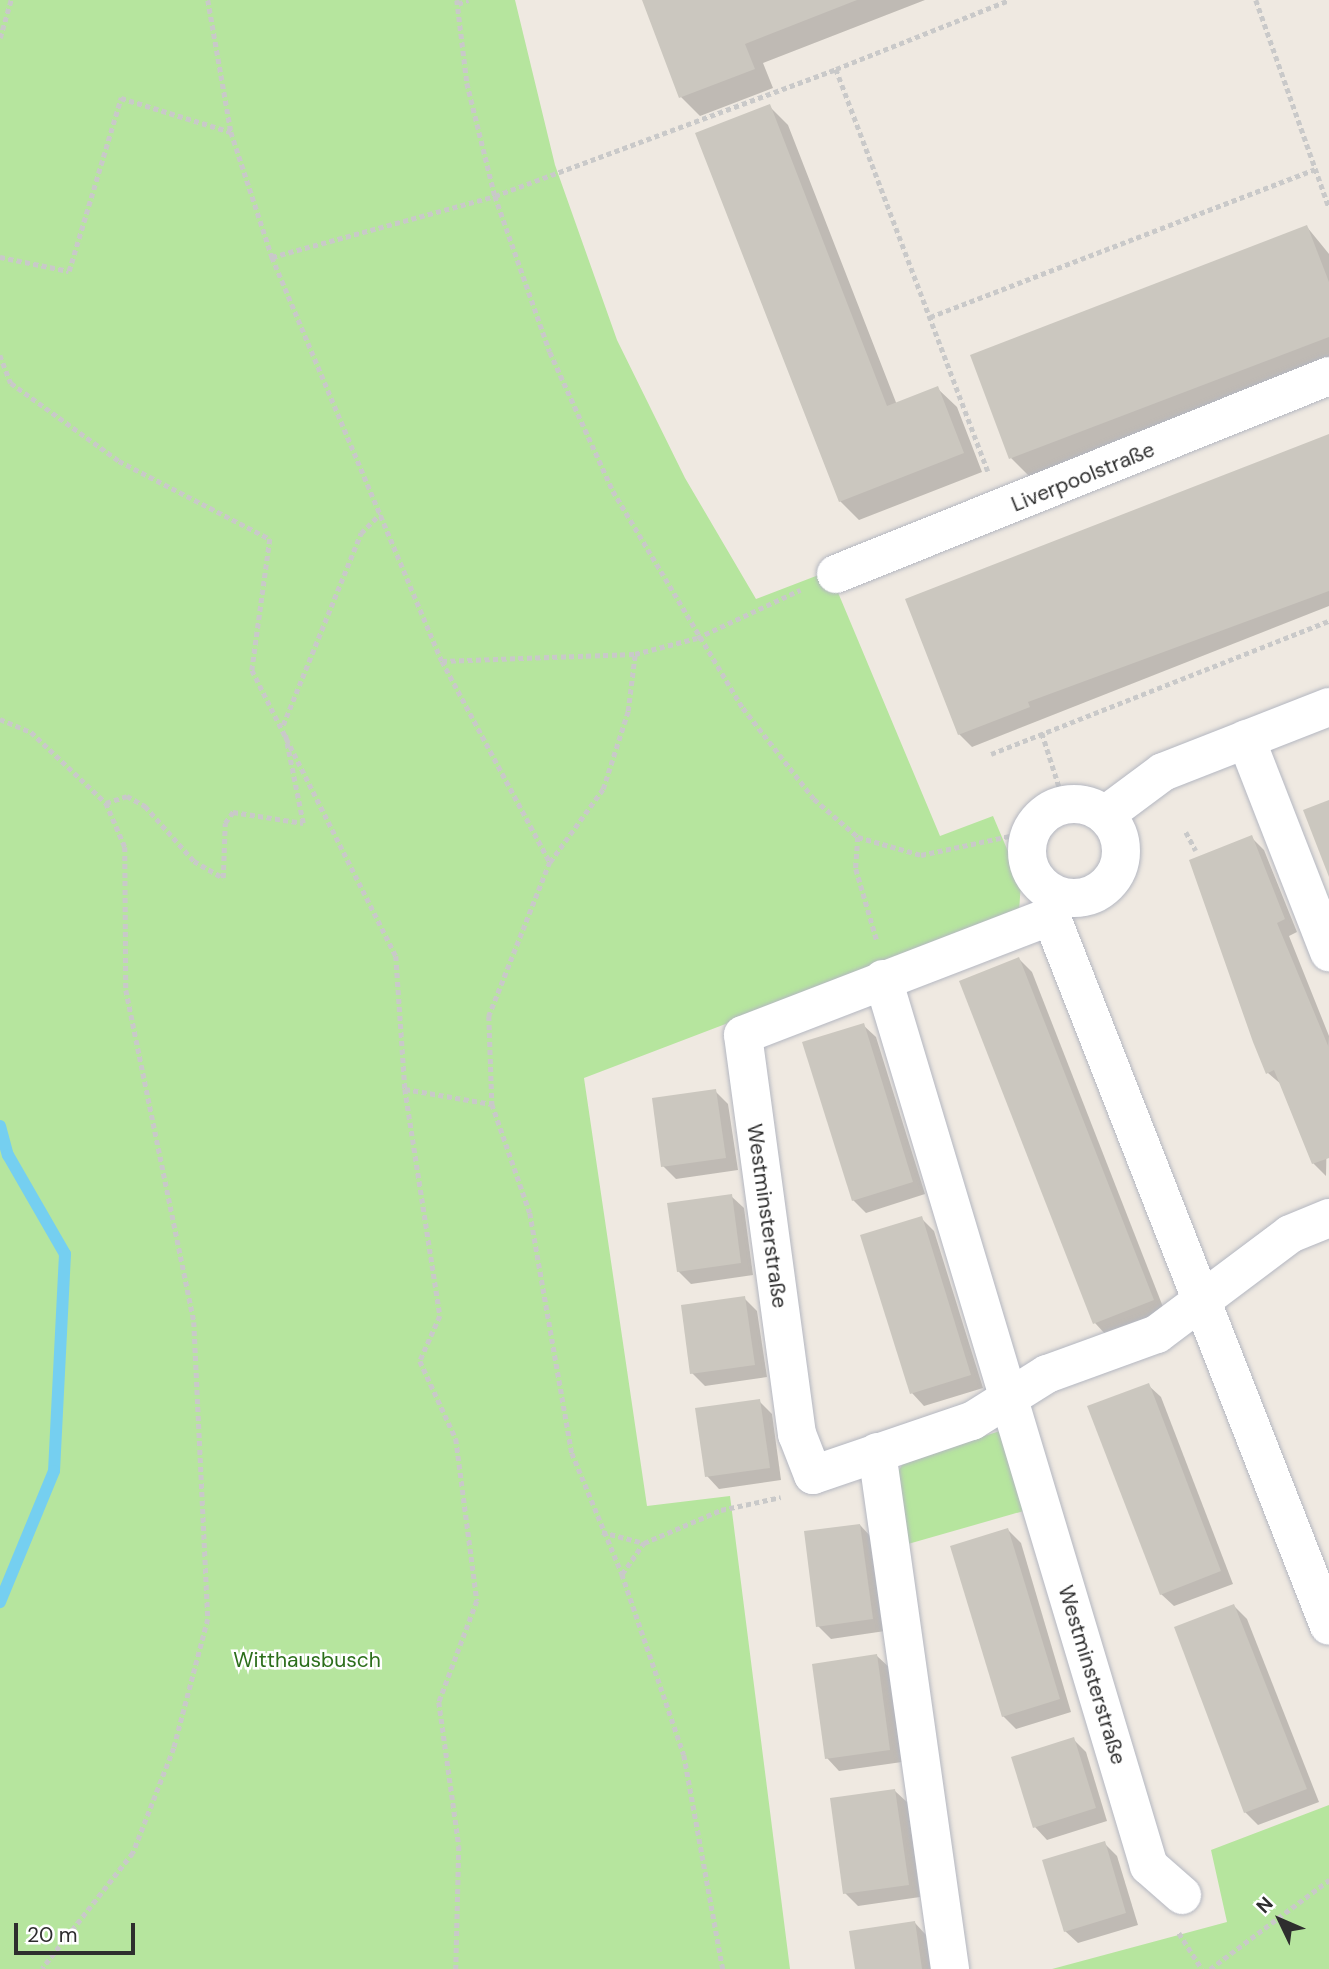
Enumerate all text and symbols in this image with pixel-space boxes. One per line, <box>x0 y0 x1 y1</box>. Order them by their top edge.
street label: Liverpoolstraße <box>1008 437 1158 517</box>
street label: Westminsterstraße <box>742 1122 792 1310</box>
street label: Westminsterstraße <box>1053 1582 1131 1768</box>
park label: Witthausbusch <box>233 1647 381 1673</box>
north arrow <box>1245 1885 1315 1955</box>
text: N <box>1251 1891 1278 1919</box>
scale bar <box>18 1910 138 1954</box>
text: 20 m <box>27 1921 78 1949</box>

